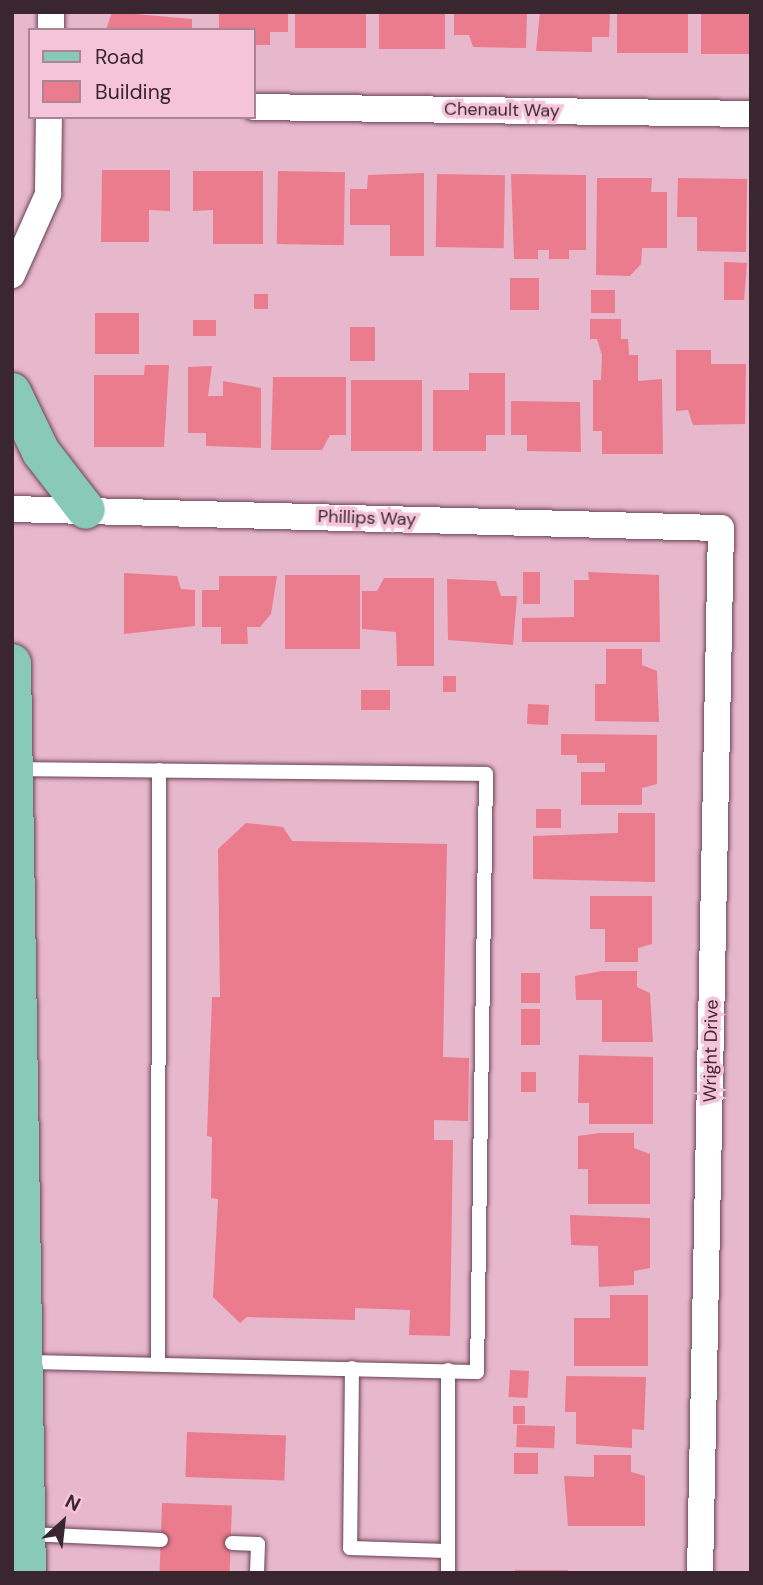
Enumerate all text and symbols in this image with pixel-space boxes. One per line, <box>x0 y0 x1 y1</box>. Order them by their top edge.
legend <box>28 28 256 119</box>
text: Road <box>95 43 144 71</box>
text: Building <box>95 78 171 106</box>
street label: Chenault Way <box>444 98 560 122</box>
street label: Phillips Way <box>317 505 417 531</box>
street label: Wright Drive <box>699 999 723 1103</box>
north arrow <box>28 1487 98 1557</box>
text: N <box>61 1489 85 1517</box>

